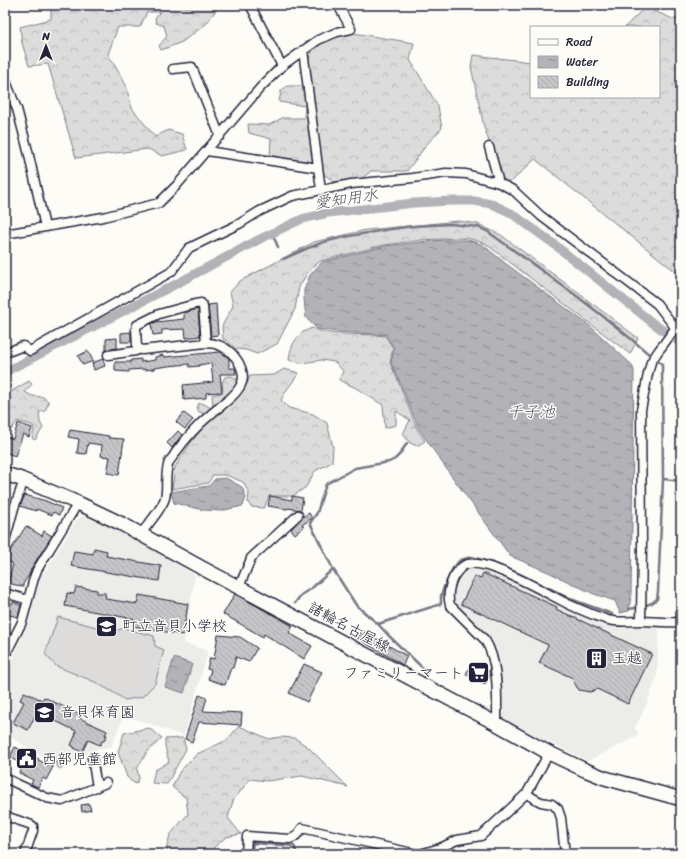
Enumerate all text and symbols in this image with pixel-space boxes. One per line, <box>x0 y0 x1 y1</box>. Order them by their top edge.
north arrow <box>26 26 66 66</box>
legend <box>530 26 660 98</box>
text: N <box>41 27 50 46</box>
text: Road <box>566 31 593 53</box>
text: Water <box>566 51 599 73</box>
text: Building <box>566 71 609 93</box>
water label: 愛知用水 <box>312 180 380 217</box>
water label: 千子池 <box>507 397 556 426</box>
street label: 諸輪名古屋線 <box>303 594 395 660</box>
school or university icon: 町立音貝小学校 <box>94 613 120 639</box>
place label: 町立音貝小学校 <box>122 613 227 639</box>
building icon: 玉越 <box>583 645 609 671</box>
place label: 玉越 <box>612 645 642 671</box>
place label: ファミリーマート <box>344 660 464 686</box>
supermarket icon: ファミリーマート <box>466 660 492 686</box>
school or university icon: 音貝保育園 <box>31 699 57 725</box>
place label: 音貝保育園 <box>60 699 135 725</box>
public building icon: 西部児童館 <box>13 746 39 772</box>
place label: 西部児童館 <box>42 746 117 772</box>

